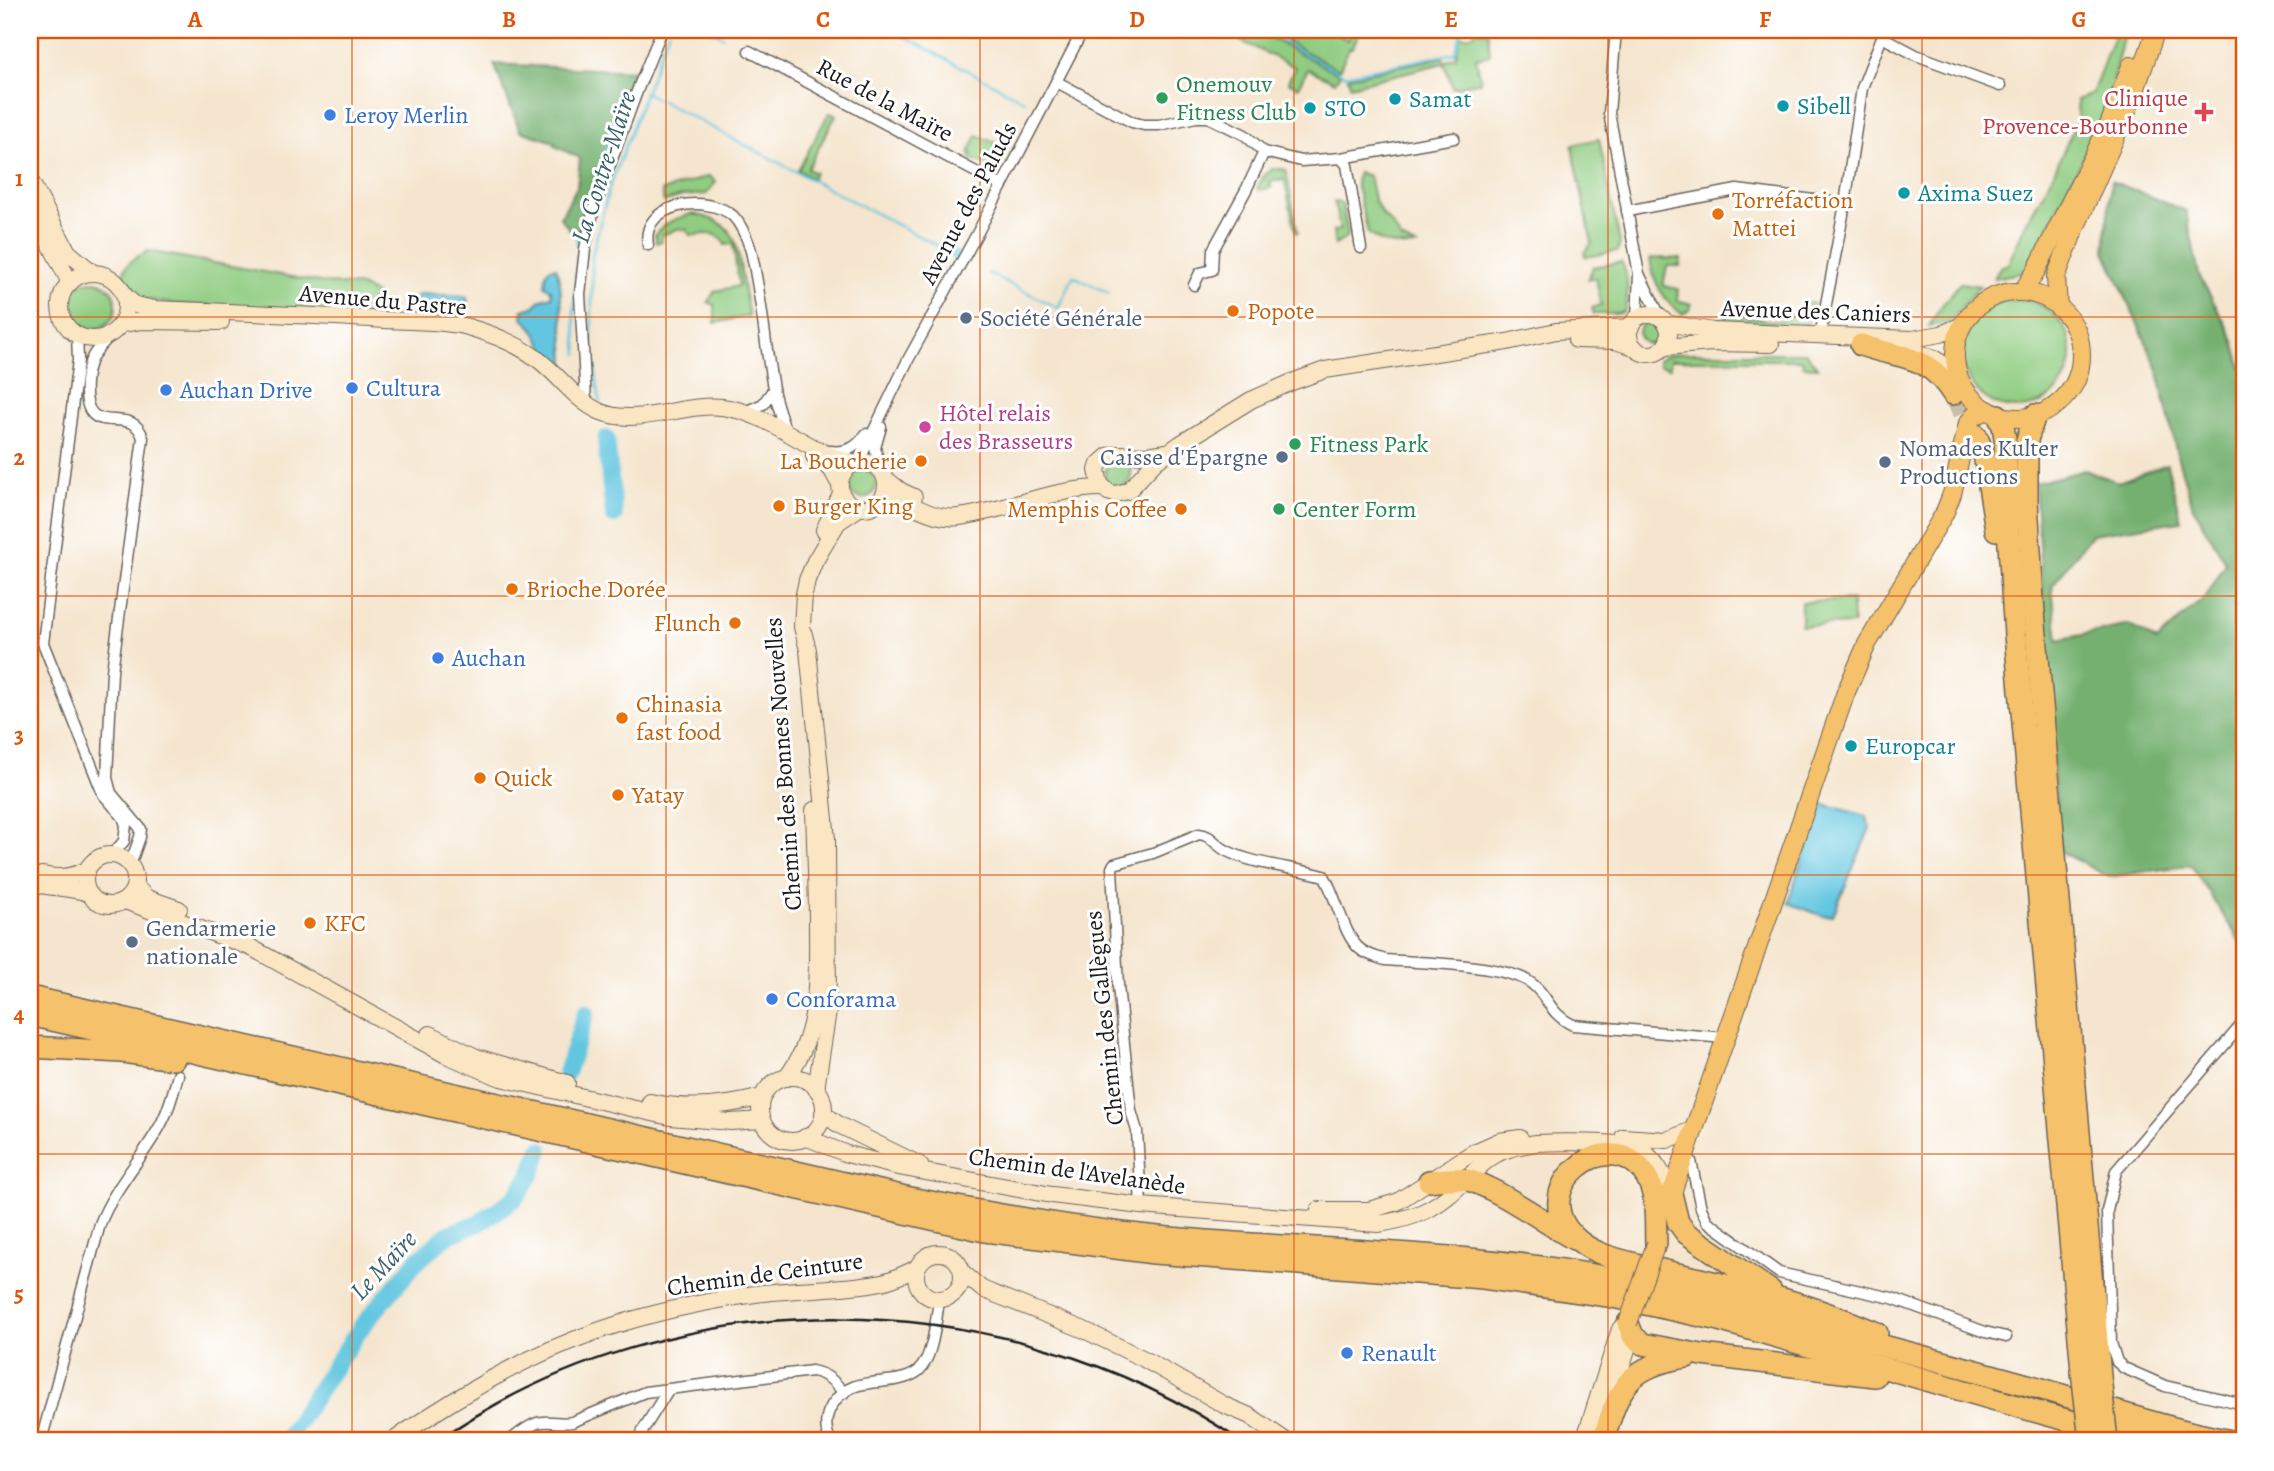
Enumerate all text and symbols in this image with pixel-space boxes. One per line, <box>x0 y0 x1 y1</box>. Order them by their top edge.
text: A <box>187 4 203 35</box>
text: B <box>502 4 516 35</box>
text: C <box>816 4 830 35</box>
text: D <box>1129 4 1145 35</box>
text: E <box>1444 4 1458 35</box>
text: F <box>1759 4 1772 35</box>
text: G <box>2071 4 2087 35</box>
street label: Rue de la Maïre <box>811 51 959 149</box>
place label: Onemouv Fitness Club <box>1176 68 1297 128</box>
place label: Clinique Provence-Bourbonne <box>1982 82 2188 142</box>
place label: Samat <box>1409 83 1472 115</box>
water label: La Contre-Maïre <box>562 87 645 248</box>
marker: Onemouv Fitness Club <box>1154 90 1170 106</box>
place label: Sibell <box>1797 90 1851 122</box>
marker: Samat <box>1387 91 1403 107</box>
place label: STO <box>1324 92 1366 124</box>
marker: Sibell <box>1775 98 1791 114</box>
place label: Leroy Merlin <box>344 99 468 131</box>
marker: STO <box>1302 100 1318 116</box>
marker: Clinique Provence-Bourbonne <box>2194 102 2214 122</box>
marker: Leroy Merlin <box>322 107 338 123</box>
street label: Avenue des Paluds <box>911 116 1024 291</box>
text: 1 <box>15 163 23 194</box>
place label: Axima Suez <box>1917 177 2034 209</box>
place label: Torréfaction Mattei <box>1732 184 1853 244</box>
marker: Axima Suez <box>1896 185 1912 201</box>
marker: Torréfaction Mattei <box>1710 206 1726 222</box>
street label: Avenue du Pastre <box>297 277 468 323</box>
street label: Avenue des Caniers <box>1720 292 1911 330</box>
place label: Popote <box>1247 295 1314 327</box>
place label: Société Générale <box>980 302 1142 334</box>
marker: Popote <box>1225 303 1241 319</box>
marker: Société Générale <box>958 310 974 326</box>
place label: Cultura <box>366 372 442 404</box>
place label: Auchan Drive <box>179 374 312 406</box>
marker: Cultura <box>344 380 360 396</box>
marker: Auchan Drive <box>158 382 174 398</box>
place label: Hôtel relais des Brasseurs <box>939 397 1073 457</box>
marker: Hôtel relais des Brasseurs <box>917 419 933 435</box>
place label: Fitness Park <box>1309 428 1429 460</box>
place label: Nomades Kulter Productions <box>1899 432 2058 492</box>
marker: Fitness Park <box>1287 436 1303 452</box>
place label: Caisse d'Épargne <box>1100 441 1268 473</box>
text: 2 <box>13 442 25 473</box>
place label: La Boucherie <box>779 445 907 477</box>
marker: Caisse d'Épargne <box>1274 449 1290 465</box>
marker: La Boucherie <box>913 453 929 469</box>
marker: Nomades Kulter Productions <box>1877 454 1893 470</box>
place label: Burger King <box>793 490 913 522</box>
place label: Memphis Coffee <box>1007 493 1167 525</box>
place label: Center Form <box>1293 493 1416 525</box>
marker: Burger King <box>771 498 787 514</box>
marker: Memphis Coffee <box>1173 501 1189 517</box>
marker: Center Form <box>1271 501 1287 517</box>
place label: Brioche Dorée <box>526 573 666 605</box>
marker: Brioche Dorée <box>504 581 520 597</box>
place label: Flunch <box>654 607 721 639</box>
marker: Flunch <box>727 615 743 631</box>
street label: Chemin des Bonnes Nouvelles <box>757 616 809 912</box>
place label: Auchan <box>451 642 526 674</box>
marker: Auchan <box>430 650 446 666</box>
place label: Chinasia fast food <box>636 688 723 748</box>
marker: Chinasia fast food <box>614 710 630 726</box>
text: 3 <box>14 720 24 751</box>
place label: Europcar <box>1865 730 1956 762</box>
marker: Europcar <box>1843 738 1859 754</box>
place label: Quick <box>494 762 553 794</box>
marker: Quick <box>472 770 488 786</box>
place label: Yatay <box>631 779 684 811</box>
marker: Yatay <box>610 787 626 803</box>
place label: KFC <box>324 907 366 939</box>
street label: Chemin des Gallègues <box>1077 909 1131 1127</box>
place label: Gendarmerie nationale <box>146 912 276 972</box>
marker: KFC <box>302 915 318 931</box>
marker: Gendarmerie nationale <box>124 934 140 950</box>
place label: Conforama <box>786 983 897 1015</box>
marker: Conforama <box>764 991 780 1007</box>
text: 4 <box>14 999 25 1030</box>
street label: Chemin de l'Avelanède <box>967 1140 1187 1202</box>
water label: Le Maïre <box>342 1223 425 1308</box>
street label: Chemin de Ceinture <box>665 1244 865 1304</box>
text: 5 <box>14 1278 24 1309</box>
place label: Renault <box>1361 1337 1437 1369</box>
marker: Renault <box>1339 1345 1355 1361</box>

